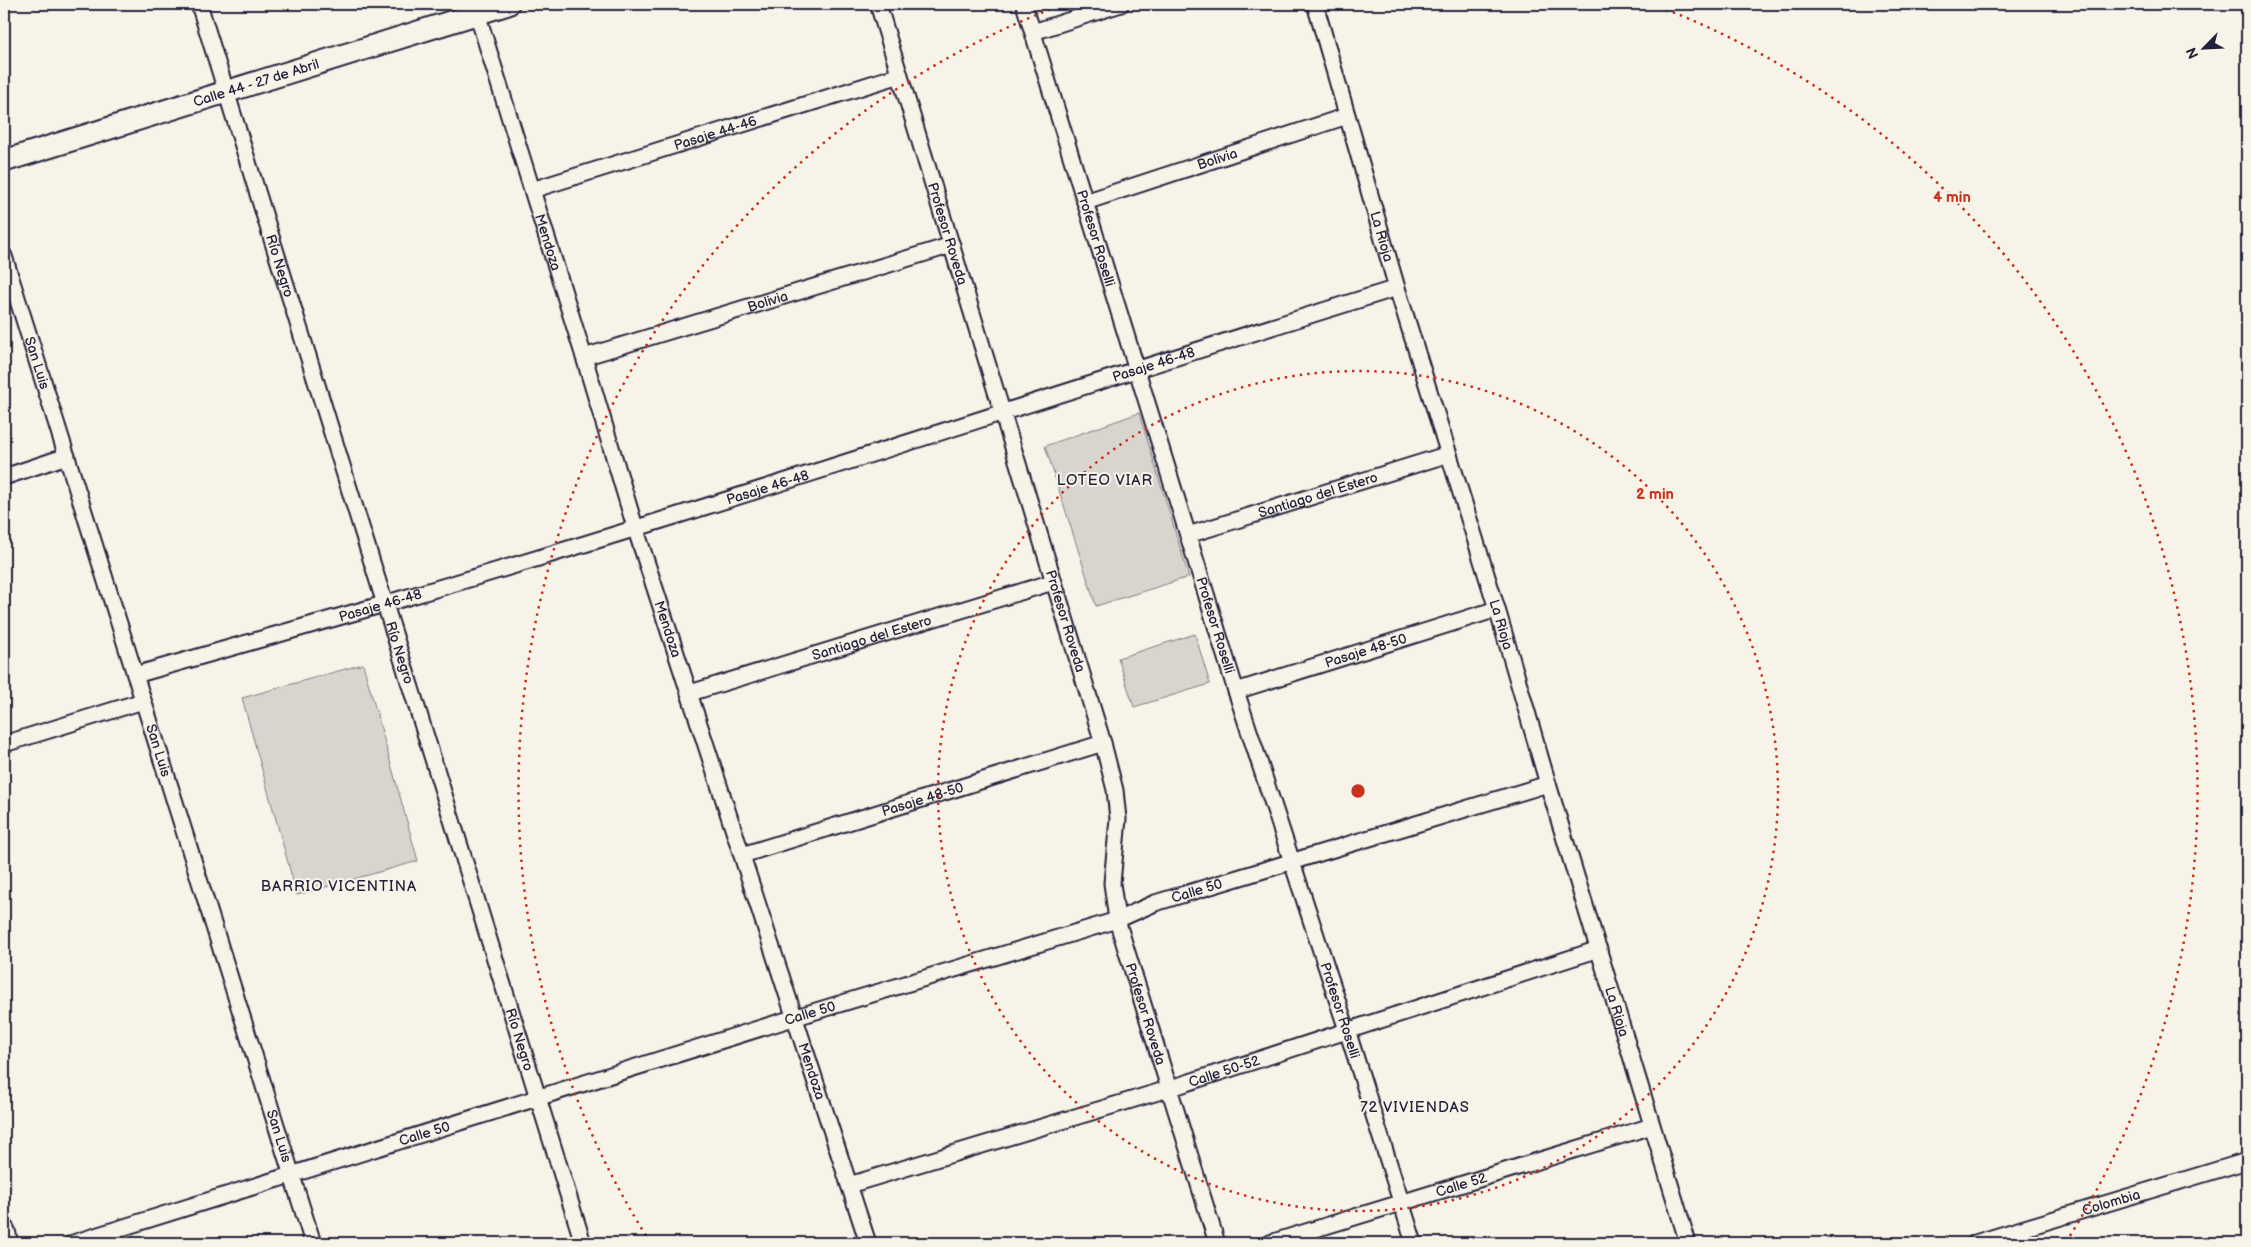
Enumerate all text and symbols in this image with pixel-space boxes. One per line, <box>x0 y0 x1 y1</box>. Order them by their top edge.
north arrow <box>2178 22 2228 72</box>
text: N <box>2183 45 2202 61</box>
street label: Calle 44 - 27 de Abril <box>191 55 321 110</box>
street label: Pasaje 44-46 <box>672 112 759 154</box>
street label: Bolivia <box>1195 144 1239 173</box>
street label: Profesor Roveda <box>924 180 971 287</box>
street label: Profesor Roselli <box>1073 188 1119 288</box>
text: 4 min <box>1933 188 1971 207</box>
street label: La Rioja <box>1367 209 1397 264</box>
street label: Mendoza <box>531 212 565 273</box>
street label: Río Negro <box>262 232 298 299</box>
street label: Bolivia <box>745 287 790 315</box>
street label: San Luis <box>21 334 54 391</box>
street label: Pasaje 46-48 <box>1110 343 1197 385</box>
street label: Pasaje 46-48 <box>724 466 811 508</box>
street label: Santiago del Estero <box>1256 468 1380 521</box>
district label: LOTEO VIAR <box>1057 471 1153 490</box>
text: 2 min <box>1636 485 1674 504</box>
street label: Profesor Roveda <box>1042 568 1089 674</box>
street label: Profesor Roselli <box>1193 575 1239 675</box>
street label: Pasaje 46-48 <box>337 585 424 625</box>
street label: La Rioja <box>1486 597 1517 652</box>
street label: Mendoza <box>651 598 685 660</box>
street label: Santiago del Estero <box>810 611 934 664</box>
street label: Río Negro <box>382 619 418 686</box>
street label: Pasaje 48-50 <box>1323 629 1409 671</box>
street label: San Luis <box>143 722 175 779</box>
street label: Pasaje 48-50 <box>880 778 965 820</box>
centre of rings <box>1349 782 1367 800</box>
street label: Calle 50 <box>1169 875 1224 906</box>
district label: BARRIO VICENTINA <box>261 877 417 896</box>
street label: Profesor Roselli <box>1317 960 1364 1061</box>
street label: Profesor Roveda <box>1122 961 1170 1067</box>
street label: La Rioja <box>1602 984 1633 1039</box>
street label: Calle 50 <box>782 997 837 1029</box>
street label: Río Negro <box>502 1006 538 1073</box>
street label: Mendoza <box>795 1041 829 1102</box>
street label: Calle 50-52 <box>1186 1051 1262 1090</box>
district label: 72 VIVIENDAS <box>1360 1098 1470 1117</box>
street label: San Luis <box>263 1107 296 1164</box>
street label: Calle 50 <box>397 1117 452 1149</box>
street label: Calle 52 <box>1434 1168 1489 1200</box>
street label: Colombia <box>2080 1185 2142 1219</box>

